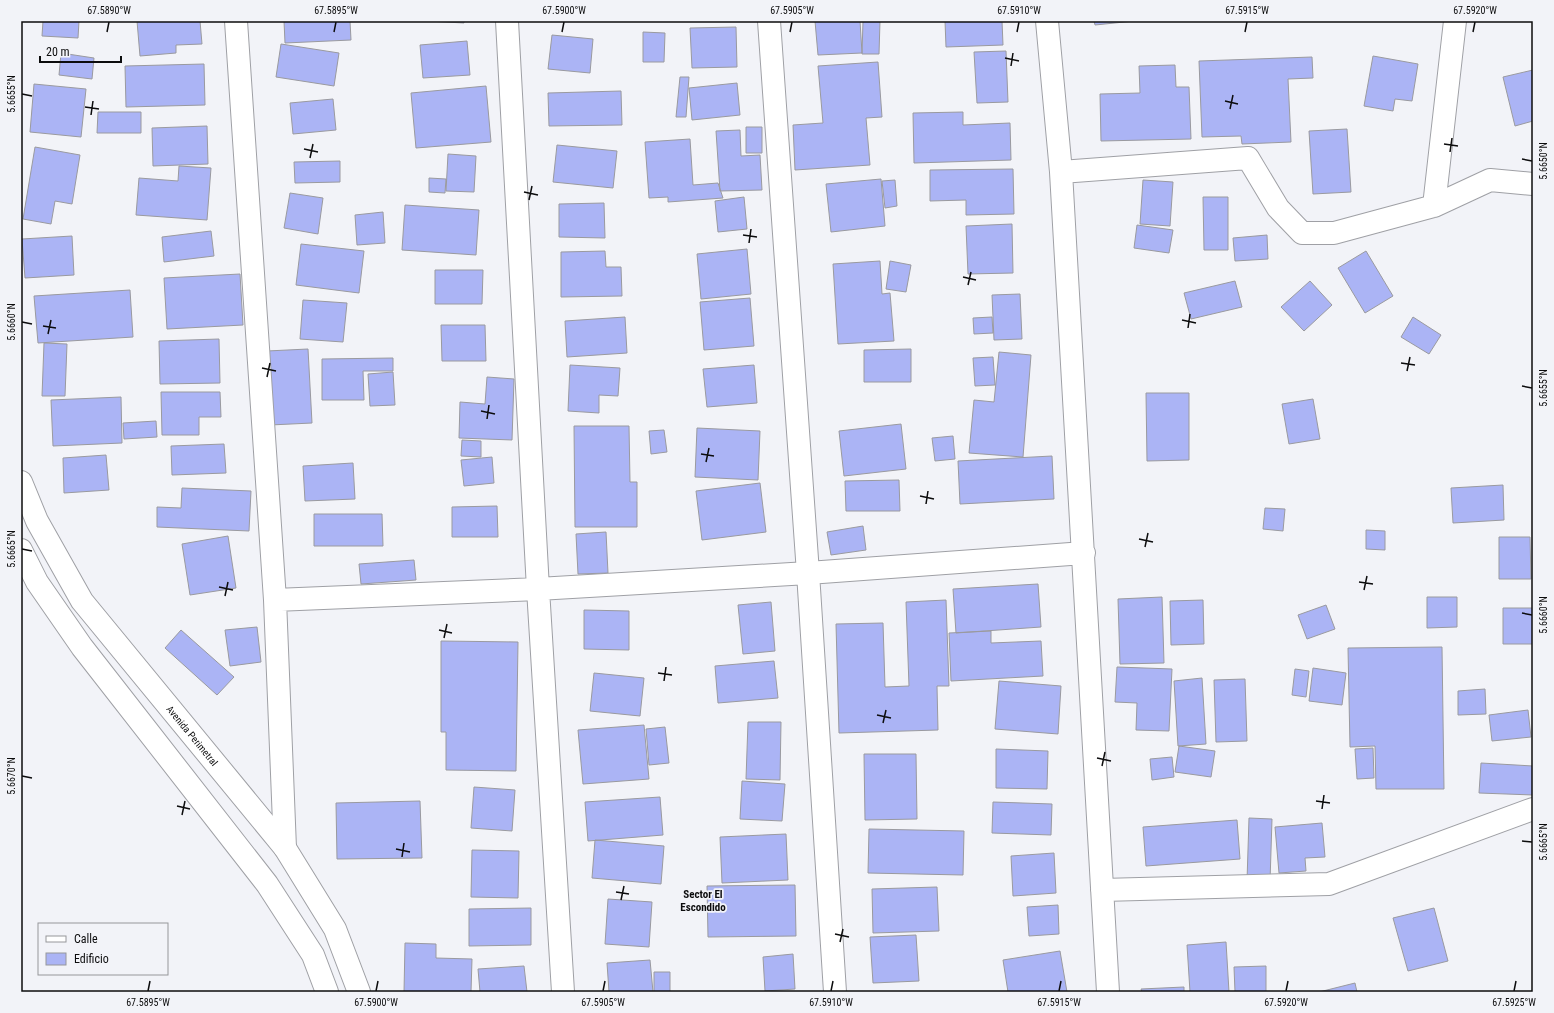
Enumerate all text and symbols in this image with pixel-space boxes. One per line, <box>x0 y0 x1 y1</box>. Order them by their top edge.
text: 67.5890°W <box>87 5 131 16</box>
text: 67.5895°W <box>314 5 358 16</box>
text: 67.5900°W <box>542 5 586 16</box>
text: 67.5905°W <box>770 5 814 16</box>
text: 67.5910°W <box>997 5 1041 16</box>
text: 67.5915°W <box>1225 5 1269 16</box>
text: 67.5920°W <box>1453 5 1497 16</box>
scale bar <box>40 38 121 64</box>
text: 20 m <box>46 45 70 59</box>
text: 5.6655°N <box>6 75 17 113</box>
text: 5.6650°N <box>1538 142 1549 180</box>
text: 5.6660°N <box>6 303 17 341</box>
text: 5.6655°N <box>1538 369 1549 407</box>
text: 5.6665°N <box>6 530 17 568</box>
text: 5.6660°N <box>1538 596 1549 634</box>
street label: Avenida Perimetral <box>164 704 220 768</box>
text: 5.6670°N <box>6 757 17 795</box>
text: 5.6665°N <box>1538 823 1549 861</box>
district label: Sector El Escondido <box>680 888 726 914</box>
legend <box>38 923 168 975</box>
text: Calle <box>74 932 98 946</box>
text: Edificio <box>74 952 109 966</box>
text: 67.5895°W <box>126 997 170 1008</box>
text: 67.5900°W <box>354 997 398 1008</box>
text: 67.5905°W <box>581 997 625 1008</box>
text: 67.5910°W <box>809 997 853 1008</box>
text: 67.5915°W <box>1037 997 1081 1008</box>
text: 67.5920°W <box>1264 997 1308 1008</box>
text: 67.5925°W <box>1492 997 1536 1008</box>

